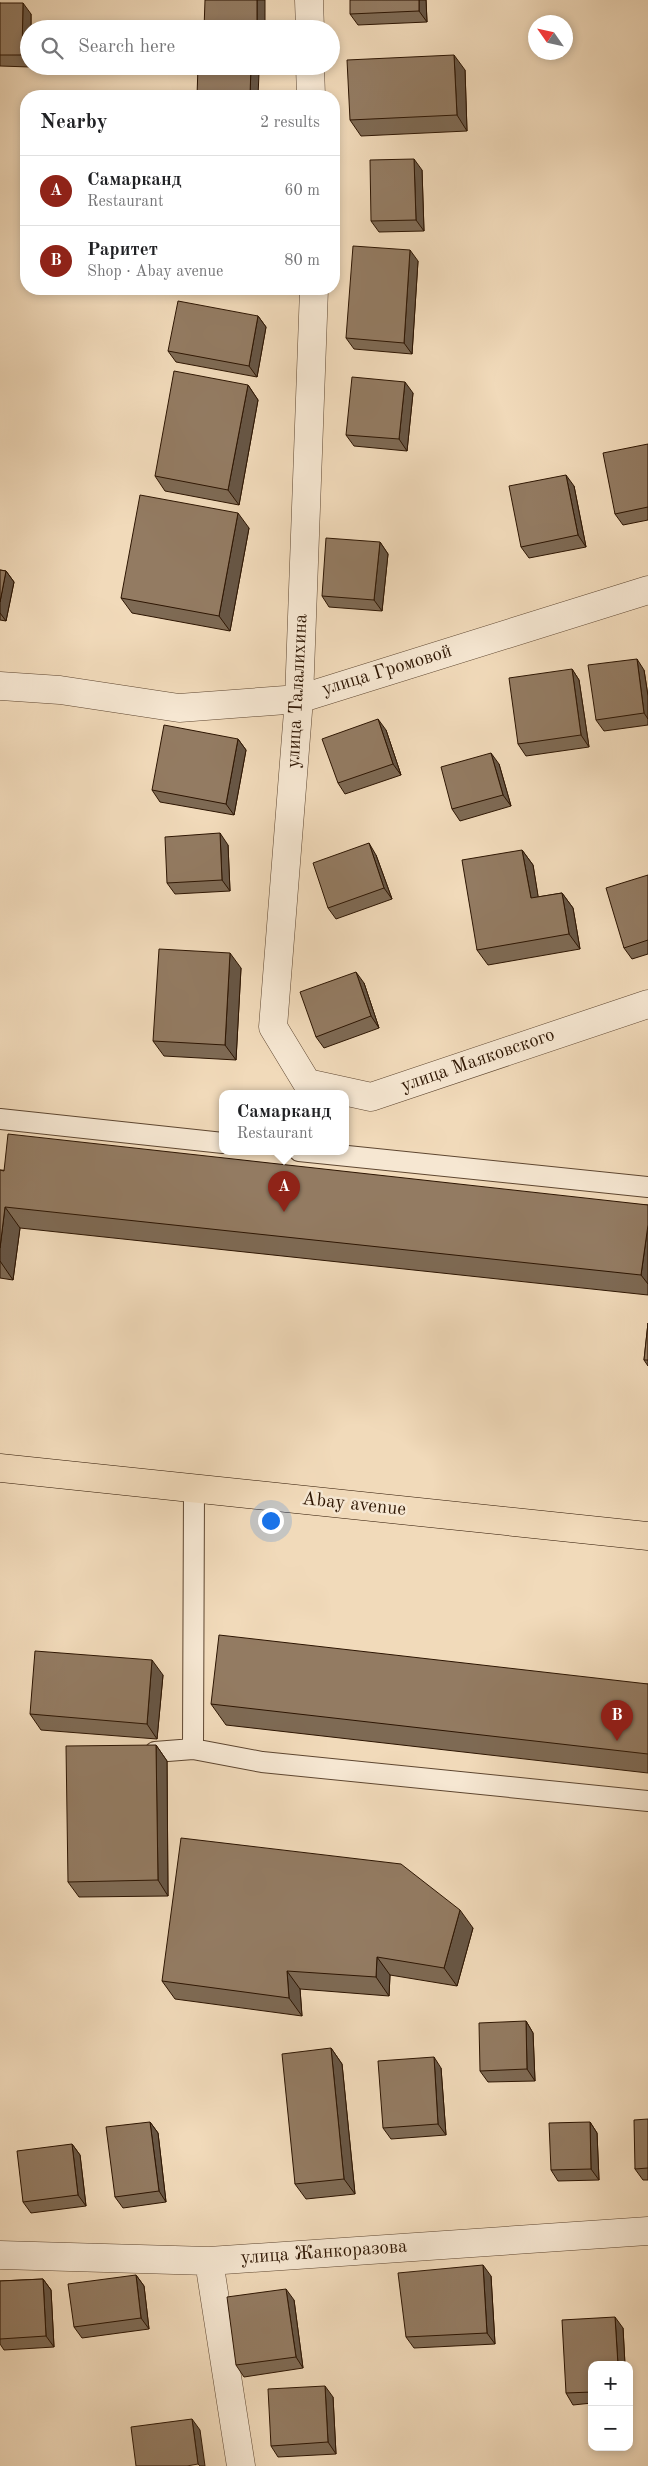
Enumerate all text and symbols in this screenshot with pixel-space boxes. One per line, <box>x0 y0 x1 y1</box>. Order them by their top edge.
north arrow <box>528 15 573 60</box>
search box <box>20 20 340 75</box>
icon: search <box>38 34 66 62</box>
text: Search here <box>78 38 175 57</box>
text: Nearby <box>40 112 108 133</box>
text: 2 results <box>260 115 320 131</box>
text: Самарканд <box>87 171 182 190</box>
text: A <box>50 183 62 199</box>
text: 60 m <box>284 183 320 199</box>
text: Restaurant <box>87 194 164 210</box>
text: Раритет <box>87 241 158 260</box>
text: B <box>50 253 62 269</box>
text: 80 m <box>284 253 320 269</box>
text: Shop · Abay avenue <box>87 264 223 280</box>
street label: улица Талалихина <box>284 613 312 769</box>
street label: улица Громовой <box>320 642 454 700</box>
street label: улица Маяковского <box>399 1026 557 1096</box>
popup <box>219 1090 349 1155</box>
text: Самарканд <box>237 1103 331 1122</box>
text: Restaurant <box>237 1126 313 1142</box>
pin: A <box>268 1171 300 1212</box>
street label: Abay avenue <box>301 1490 407 1520</box>
your location <box>258 1508 284 1534</box>
pin: B <box>601 1700 633 1741</box>
street label: улица Жанкоразова <box>240 2238 409 2268</box>
map controls <box>588 2361 633 2451</box>
button: + <box>588 2361 633 2406</box>
button: − <box>588 2406 633 2451</box>

